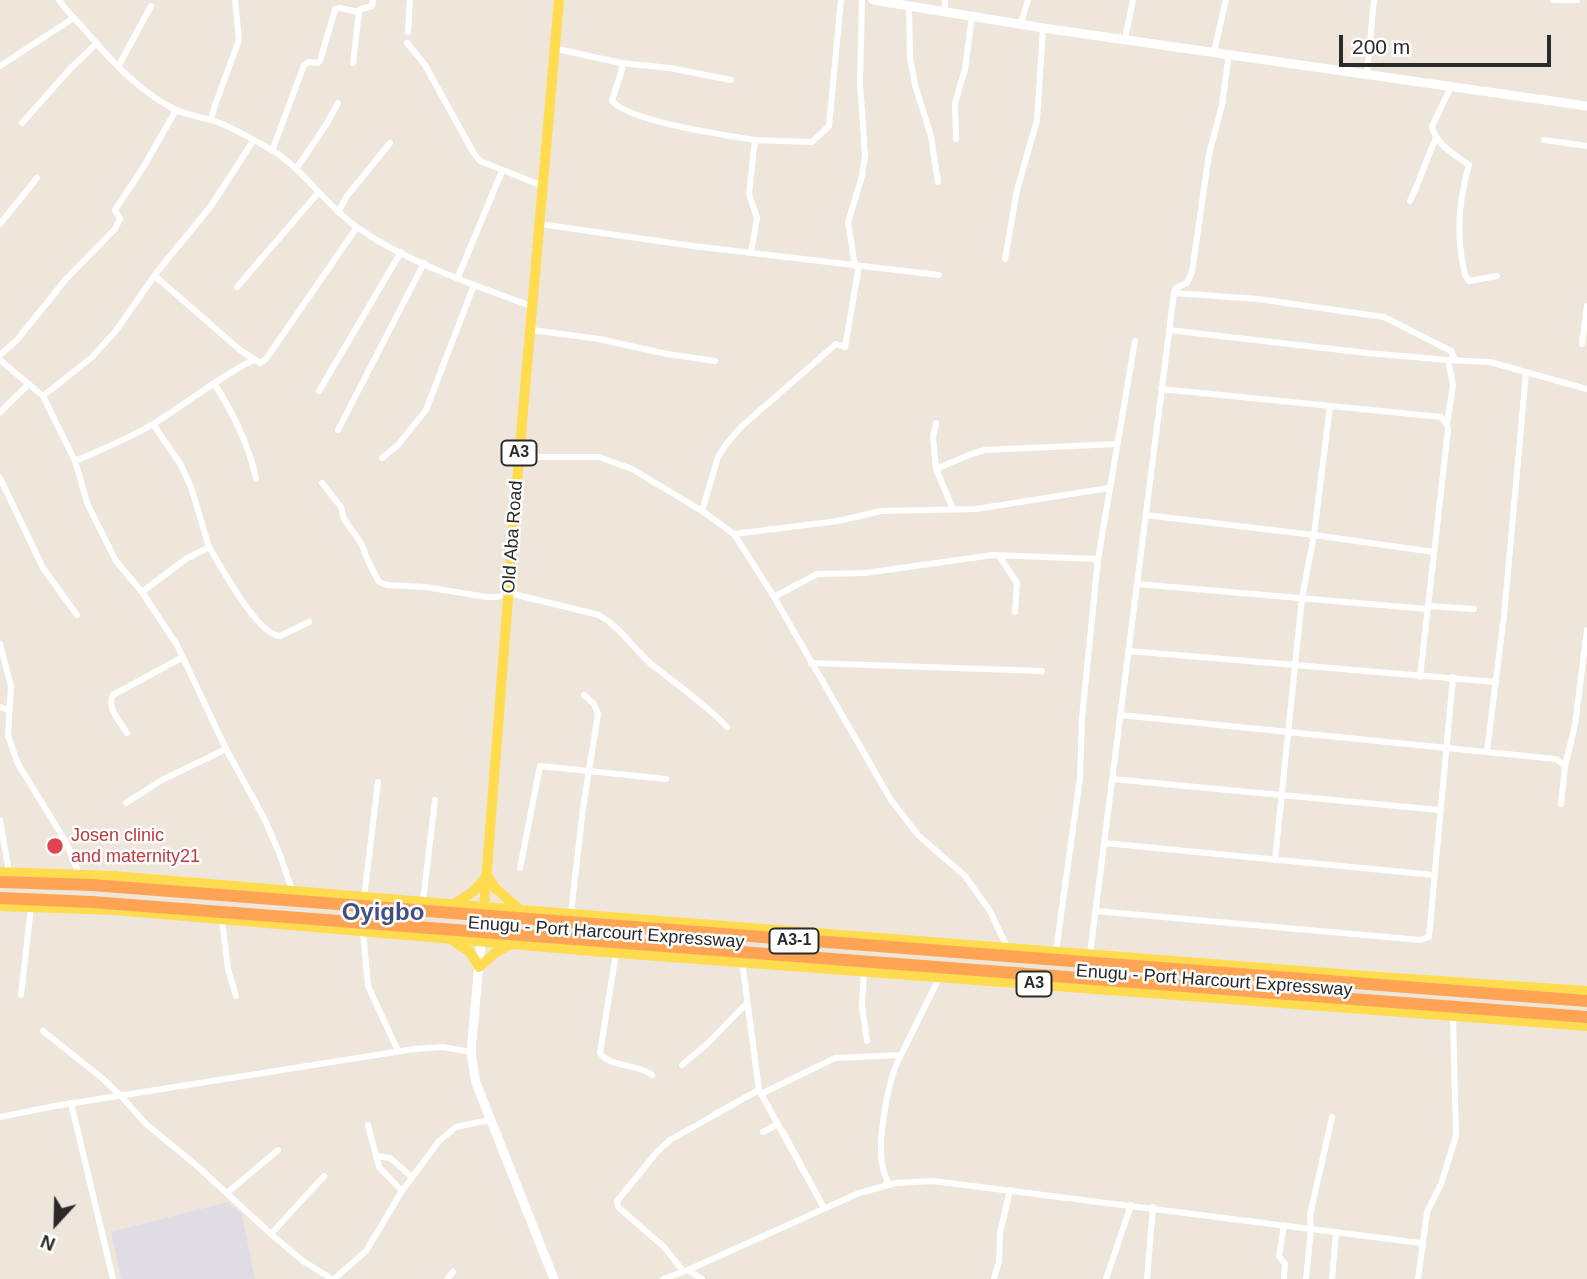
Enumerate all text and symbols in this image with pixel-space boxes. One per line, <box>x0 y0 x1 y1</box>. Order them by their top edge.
scale bar <box>1342 21 1554 65</box>
text: 200 m <box>1352 35 1410 58</box>
road number: A3 <box>502 440 536 466</box>
street label: Old Aba Road <box>498 480 528 594</box>
place label: Josen clinic and maternity21 <box>71 825 200 868</box>
marker: Josen clinic and maternity21 <box>45 836 65 856</box>
district label: Oyigbo <box>342 899 424 927</box>
street label: Enugu - Port Harcourt Expressway <box>467 913 745 953</box>
road number: A3-1 <box>770 928 818 953</box>
street label: Enugu - Port Harcourt Expressway <box>1075 961 1353 1001</box>
road number: A3 <box>1016 972 1052 996</box>
north arrow <box>21 1188 91 1258</box>
text: N <box>38 1231 58 1255</box>

